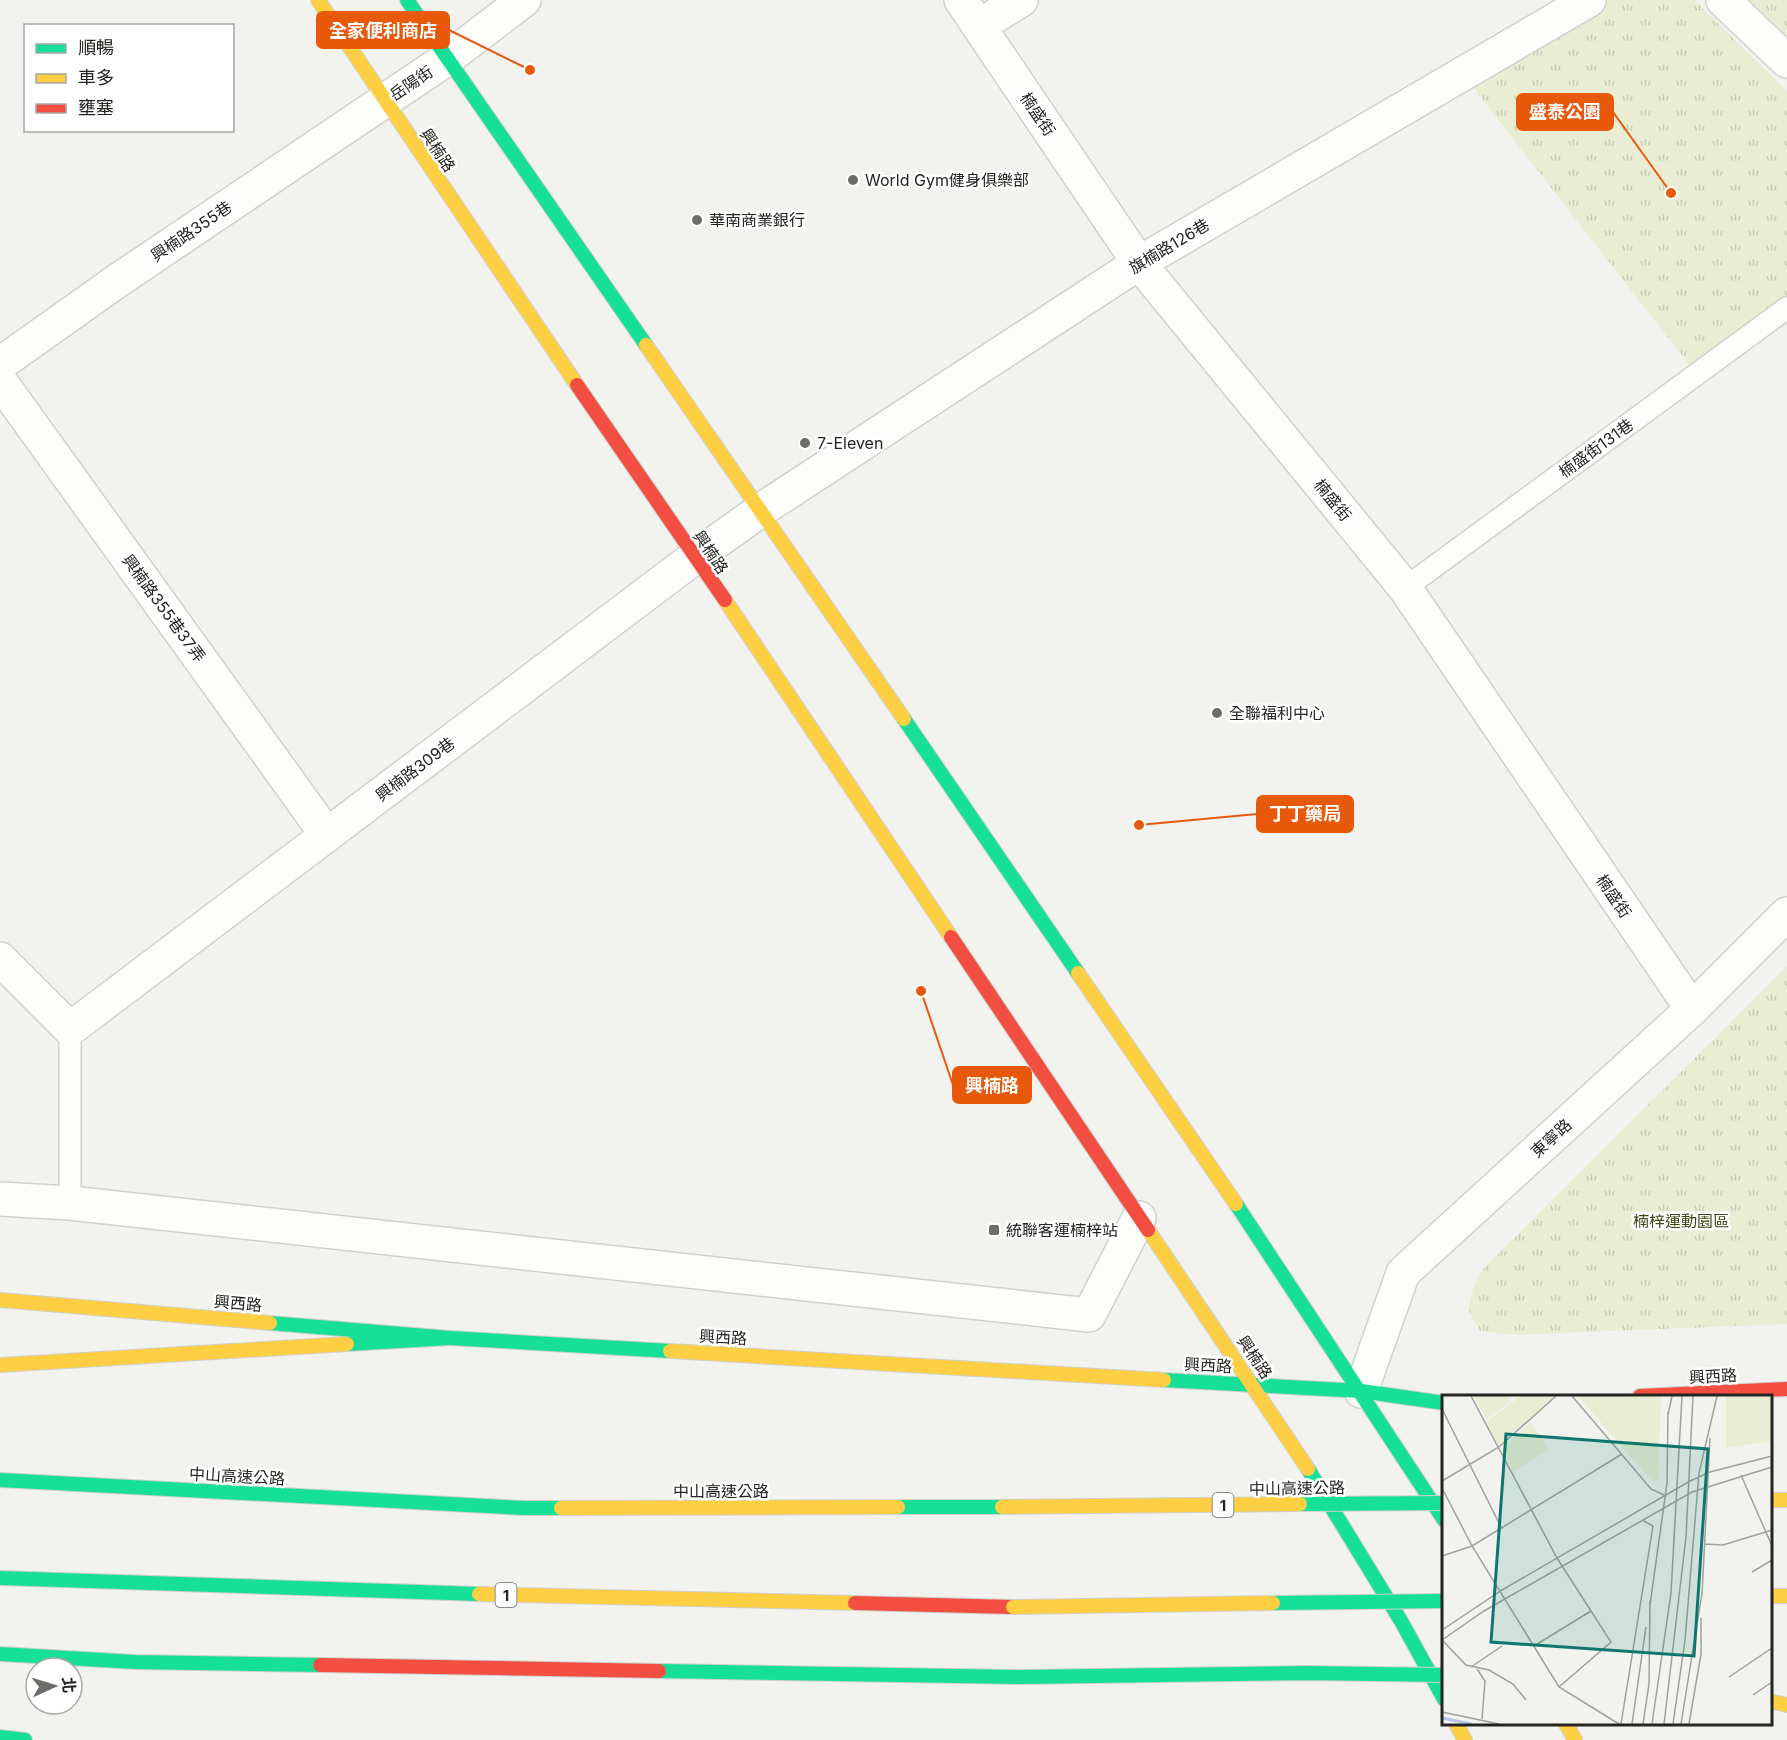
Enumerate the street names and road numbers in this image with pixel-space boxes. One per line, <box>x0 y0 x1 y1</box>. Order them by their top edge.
street label: 岳陽街 <box>386 61 436 105</box>
street label: 楠盛街 <box>1016 89 1060 139</box>
street label: 興楠路 <box>416 125 460 175</box>
street label: 興楠路355巷 <box>147 197 235 265</box>
street label: 旗楠路126巷 <box>1125 214 1213 278</box>
street label: 楠盛街131巷 <box>1555 414 1637 482</box>
street label: 楠盛街 <box>1310 475 1356 525</box>
street label: 興楠路 <box>689 527 733 577</box>
street label: 興楠路355巷37弄 <box>118 550 210 666</box>
street label: 興楠路309巷 <box>371 733 459 805</box>
street label: 楠盛街 <box>1592 871 1636 921</box>
street label: 東寧路 <box>1526 1115 1576 1161</box>
street label: 興西路 <box>213 1291 263 1315</box>
street label: 興西路 <box>699 1326 747 1348</box>
street label: 興楠路 <box>1233 1332 1277 1382</box>
street label: 興西路 <box>1184 1354 1232 1376</box>
street label: 興西路 <box>1689 1365 1737 1387</box>
street label: 中山高速公路 <box>189 1464 285 1488</box>
street label: 中山高速公路 <box>1249 1477 1345 1499</box>
street label: 中山高速公路 <box>673 1481 769 1501</box>
road number: 1 <box>1212 1493 1234 1517</box>
road number: 1 <box>496 1583 516 1607</box>

